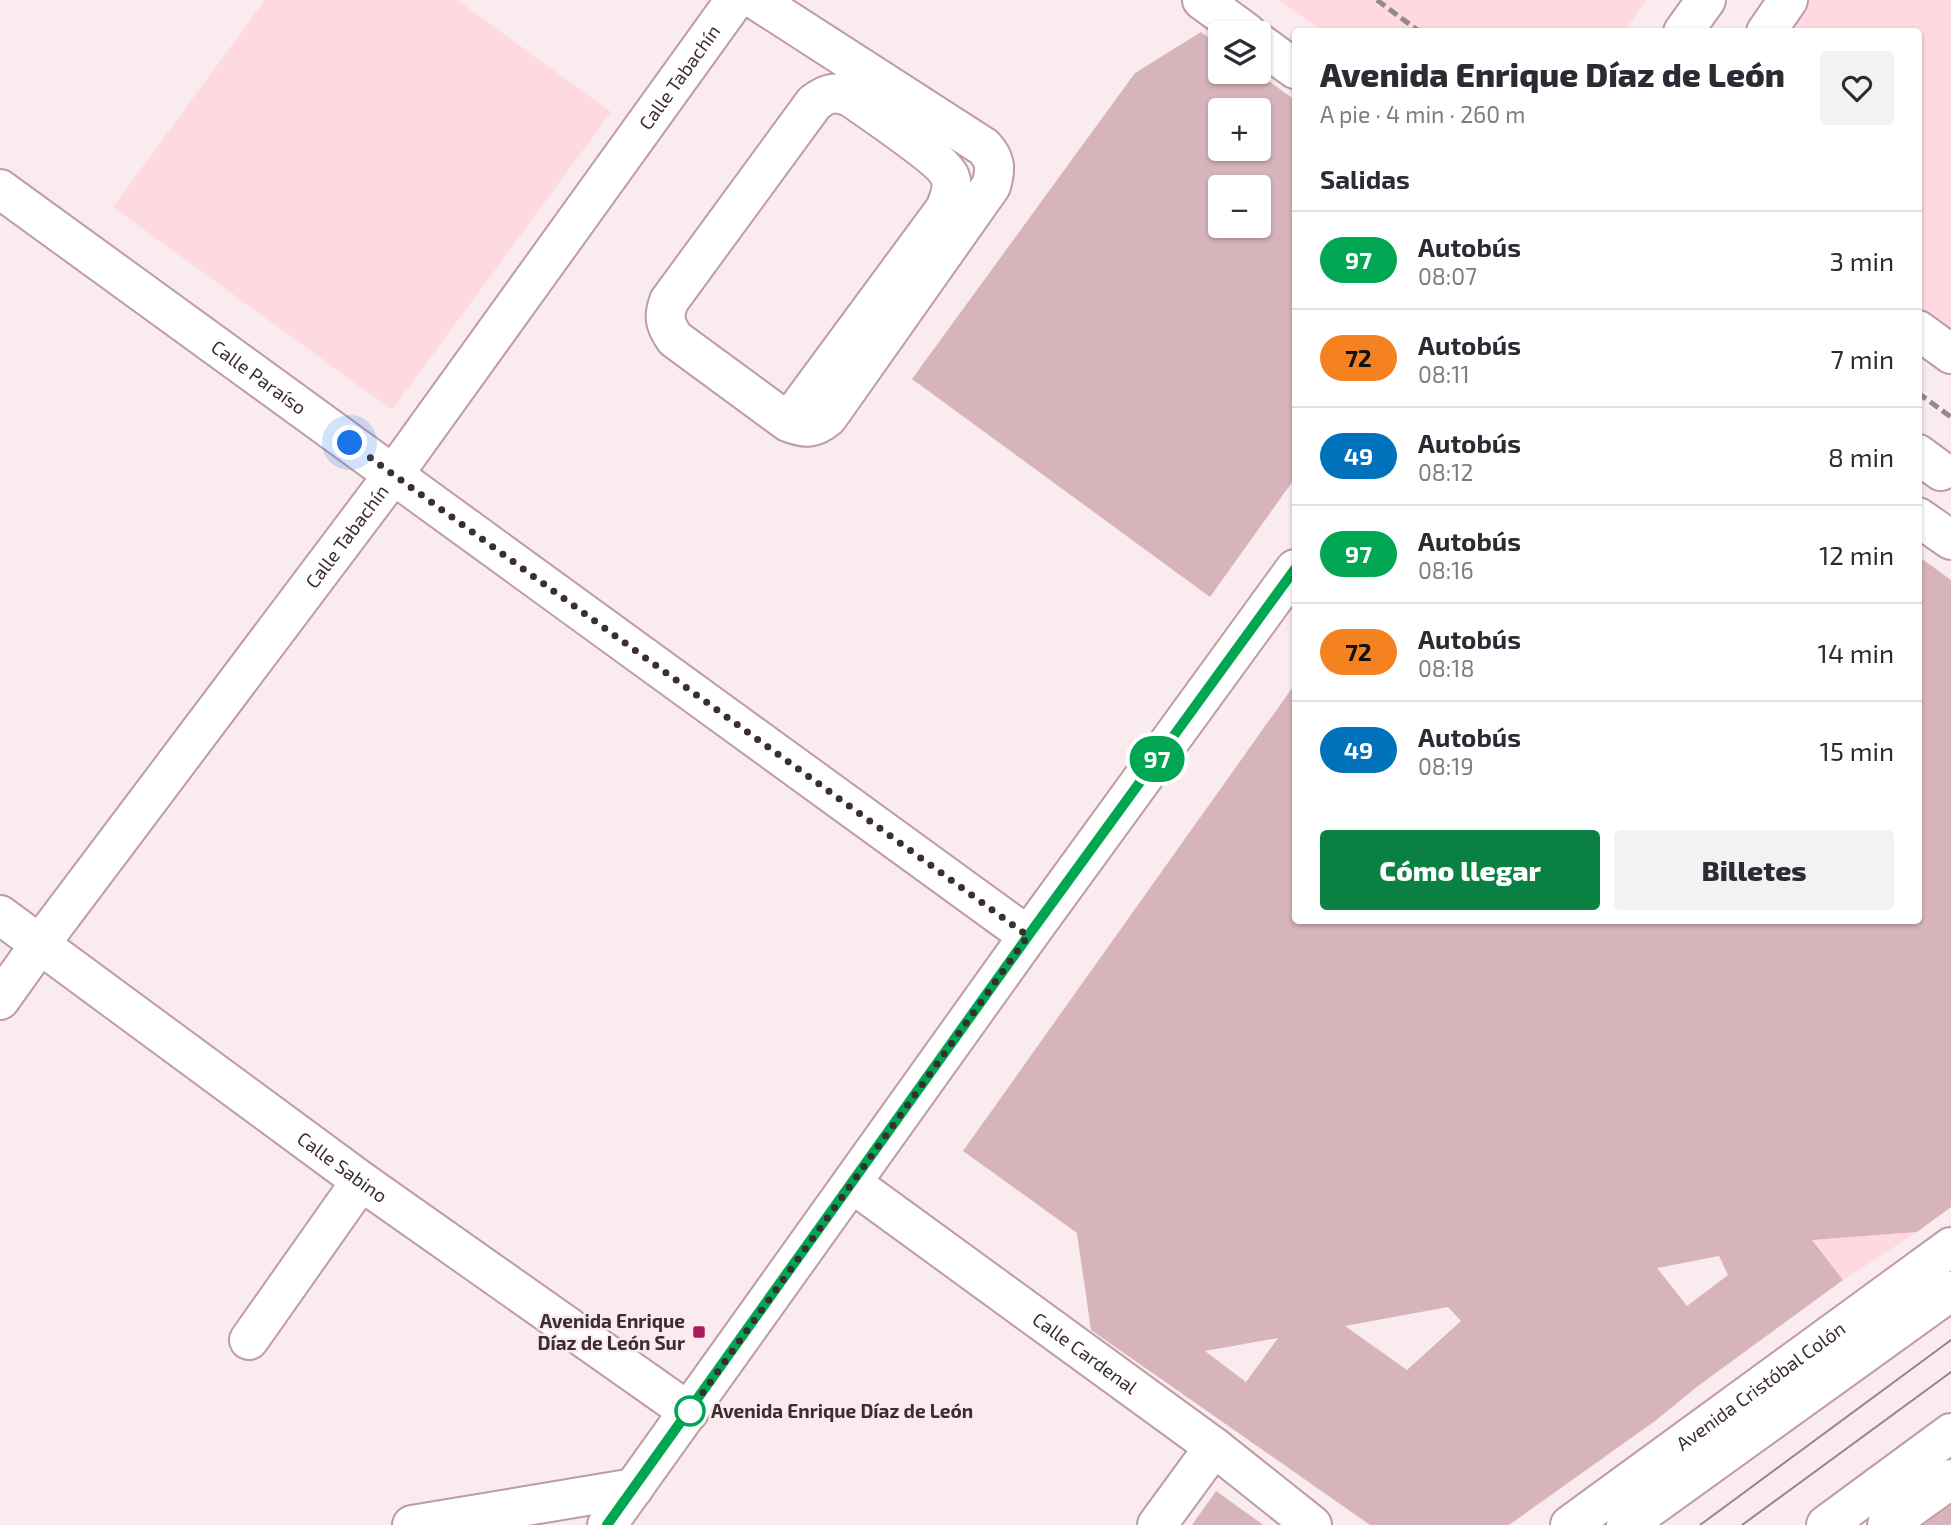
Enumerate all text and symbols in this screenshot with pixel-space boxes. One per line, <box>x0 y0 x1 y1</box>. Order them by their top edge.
street label: Calle Tabachín <box>634 20 724 134</box>
map controls <box>1208 21 1271 238</box>
button: layers <box>1208 21 1271 84</box>
button: heart <box>1820 51 1894 125</box>
text: Avenida Enrique Díaz de León <box>1320 54 1785 94</box>
button: + <box>1208 98 1271 161</box>
text: A pie · 4 min · 260 m <box>1320 100 1525 128</box>
text: Salidas <box>1320 163 1410 194</box>
button: − <box>1208 175 1271 238</box>
text: Autobús <box>1418 231 1521 262</box>
text: 97 <box>1345 245 1372 274</box>
text: 3 min <box>1829 245 1894 276</box>
text: 08:07 <box>1418 262 1477 290</box>
text: Autobús <box>1418 329 1521 360</box>
street label: Calle Paraíso <box>207 335 311 419</box>
text: 72 <box>1345 343 1372 372</box>
text: 7 min <box>1831 343 1894 374</box>
text: 08:11 <box>1418 360 1470 388</box>
your location <box>332 425 367 460</box>
text: Autobús <box>1418 427 1521 458</box>
text: 49 <box>1344 441 1373 470</box>
text: 8 min <box>1828 441 1894 472</box>
text: 08:12 <box>1418 458 1473 486</box>
street label: Calle Tabachín <box>300 480 393 592</box>
text: Autobús <box>1418 525 1521 556</box>
text: 97 <box>1345 539 1372 568</box>
text: 12 min <box>1819 539 1894 570</box>
text: 08:16 <box>1418 556 1474 584</box>
text: Autobús <box>1418 623 1521 654</box>
text: 72 <box>1345 637 1372 666</box>
text: 14 min <box>1818 637 1894 668</box>
text: 08:18 <box>1418 654 1474 682</box>
text: Autobús <box>1418 721 1521 752</box>
text: 49 <box>1344 735 1373 764</box>
text: 15 min <box>1820 735 1894 766</box>
line badge: 97 <box>1126 736 1188 782</box>
text: 97 <box>1144 744 1170 773</box>
text: 08:19 <box>1418 752 1474 780</box>
button: Cómo llegar <box>1320 830 1600 910</box>
button: Billetes <box>1614 830 1894 910</box>
street label: Calle Sabino <box>293 1126 392 1207</box>
street label: Calle Cardenal <box>1028 1307 1142 1399</box>
place label: Avenida Enrique Díaz de León Sur <box>538 1309 685 1354</box>
street label: Avenida Cristóbal Colón <box>1671 1316 1849 1455</box>
marker: Avenida Enrique Díaz de León Sur <box>691 1324 707 1340</box>
marker: Avenida Enrique Díaz de León <box>675 1396 705 1426</box>
place label: Avenida Enrique Díaz de León <box>711 1399 973 1422</box>

